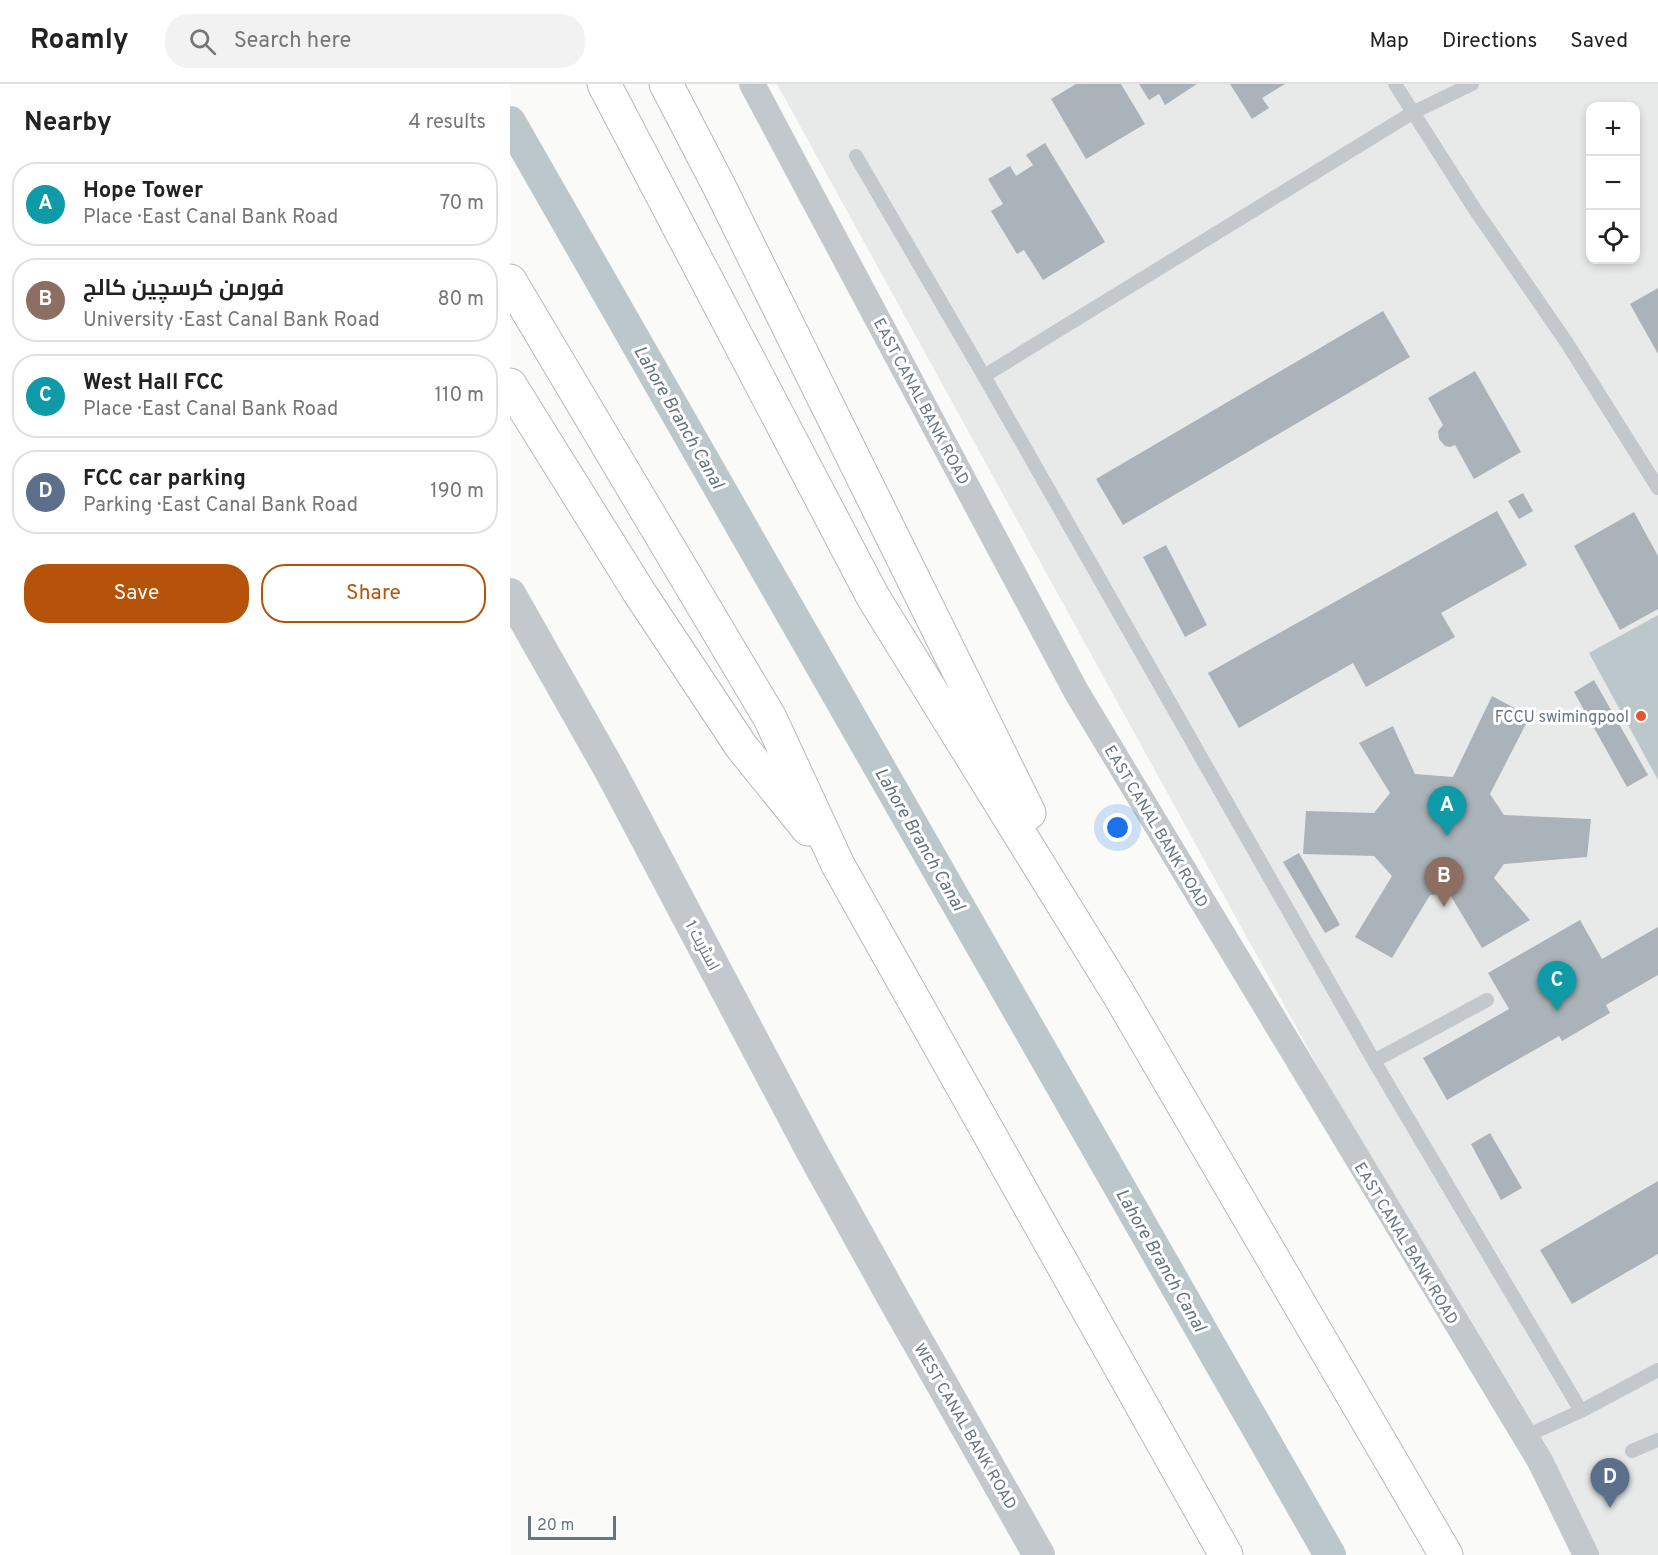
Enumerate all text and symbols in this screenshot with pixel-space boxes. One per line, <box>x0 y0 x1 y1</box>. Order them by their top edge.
search box <box>165 14 585 68</box>
text: Roamly <box>30 23 129 59</box>
icon: search <box>186 25 219 58</box>
text: Search here <box>234 28 351 55</box>
text: Map <box>1369 28 1409 55</box>
text: Directions <box>1442 28 1537 55</box>
text: Saved <box>1570 28 1628 55</box>
map controls <box>1586 102 1640 264</box>
button: + <box>1586 102 1640 156</box>
text: Nearby <box>24 107 112 140</box>
text: 4 results <box>409 110 486 136</box>
button: − <box>1586 156 1640 210</box>
text: Hope Tower <box>83 178 203 205</box>
text: A <box>38 191 53 217</box>
text: 70 m <box>440 191 484 217</box>
text: Place · East Canal Bank Road <box>83 205 338 231</box>
button: locate <box>1586 210 1640 264</box>
text: فورمن کرسچین کالج <box>83 276 284 303</box>
text: B <box>39 287 52 313</box>
text: 80 m <box>438 287 484 313</box>
text: University · East Canal Bank Road <box>83 308 380 334</box>
street label: EAST CANAL BANK ROAD <box>868 315 973 489</box>
water label: Lahore Branch Canal <box>627 342 729 495</box>
text: West Hall FCC <box>83 370 224 397</box>
text: C <box>39 383 52 409</box>
text: 110 m <box>435 383 484 409</box>
text: Place · East Canal Bank Road <box>83 397 338 423</box>
text: FCC car parking <box>83 466 246 493</box>
text: D <box>38 479 53 505</box>
text: 190 m <box>430 479 484 505</box>
text: Parking · East Canal Bank Road <box>83 493 358 519</box>
button: Save <box>24 564 249 623</box>
button: Share <box>261 564 486 623</box>
place label: FCCU swimingpool <box>1495 708 1629 728</box>
marker: FCCU swimingpool <box>1634 709 1648 723</box>
street label: EAST CANAL BANK ROAD <box>1099 742 1212 912</box>
water label: Lahore Branch Canal <box>868 764 970 917</box>
pin: A <box>1428 786 1466 836</box>
your location <box>1103 813 1132 842</box>
pin: B <box>1424 858 1464 907</box>
street label: اسٹریٹ 1 <box>680 917 723 975</box>
pin: C <box>1538 962 1576 1011</box>
street label: EAST CANAL BANK ROAD <box>1349 1159 1462 1329</box>
water label: Lahore Branch Canal <box>1109 1185 1211 1338</box>
street label: WEST CANAL BANK ROAD <box>909 1341 1020 1513</box>
pin: D <box>1590 1458 1630 1508</box>
scale bar <box>528 1513 616 1540</box>
text: 20 m <box>537 1516 574 1536</box>

